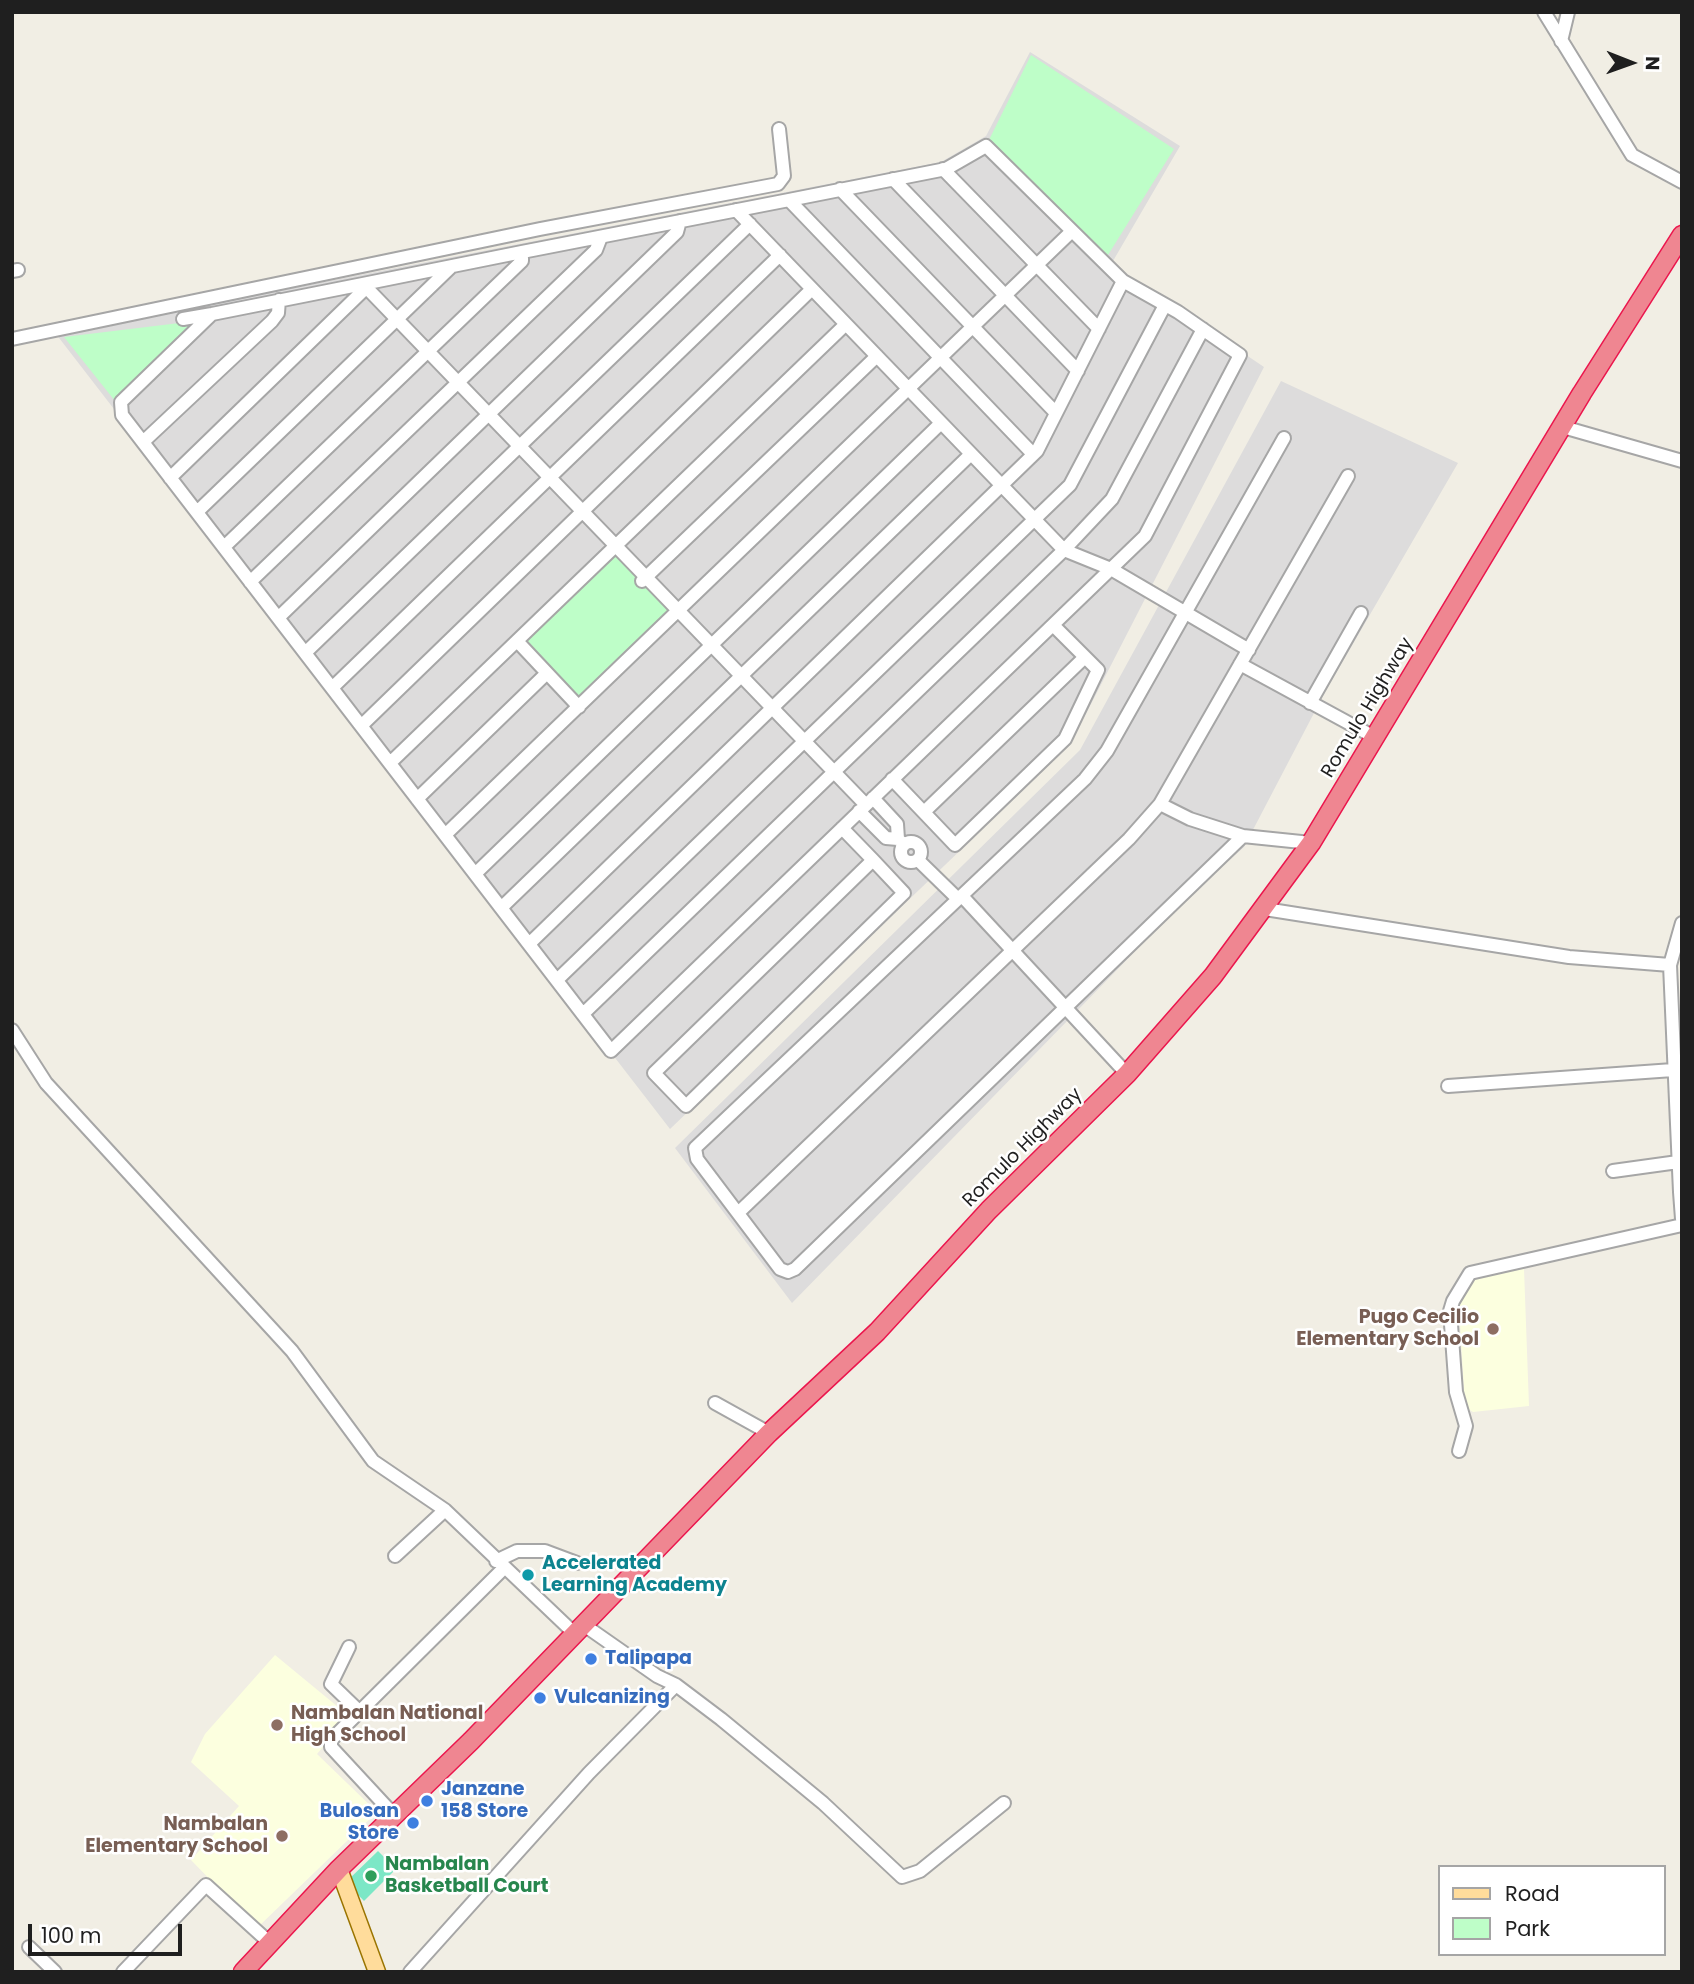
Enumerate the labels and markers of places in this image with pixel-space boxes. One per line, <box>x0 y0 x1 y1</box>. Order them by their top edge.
place label: Pugo Cecilio Elementary School <box>1296 1307 1479 1351</box>
marker: Pugo Cecilio Elementary School <box>1485 1321 1501 1337</box>
place label: Accelerated Learning Academy <box>542 1553 727 1597</box>
marker: Accelerated Learning Academy <box>520 1567 536 1583</box>
place label: Talipapa <box>605 1648 692 1670</box>
marker: Talipapa <box>583 1651 599 1667</box>
place label: Vulcanizing <box>554 1687 670 1709</box>
marker: Vulcanizing <box>532 1690 548 1706</box>
place label: Nambalan National High School <box>291 1703 483 1747</box>
marker: Nambalan National High School <box>269 1717 285 1733</box>
place label: Janzane 158 Store <box>441 1779 528 1823</box>
marker: Janzane 158 Store <box>419 1793 435 1809</box>
place label: Bulosan Store <box>320 1801 399 1845</box>
place label: Nambalan Elementary School <box>85 1814 268 1858</box>
marker: Bulosan Store <box>405 1815 421 1831</box>
marker: Nambalan Elementary School <box>274 1828 290 1844</box>
place label: Nambalan Basketball Court <box>385 1854 548 1898</box>
marker: Nambalan Basketball Court <box>363 1868 379 1884</box>

